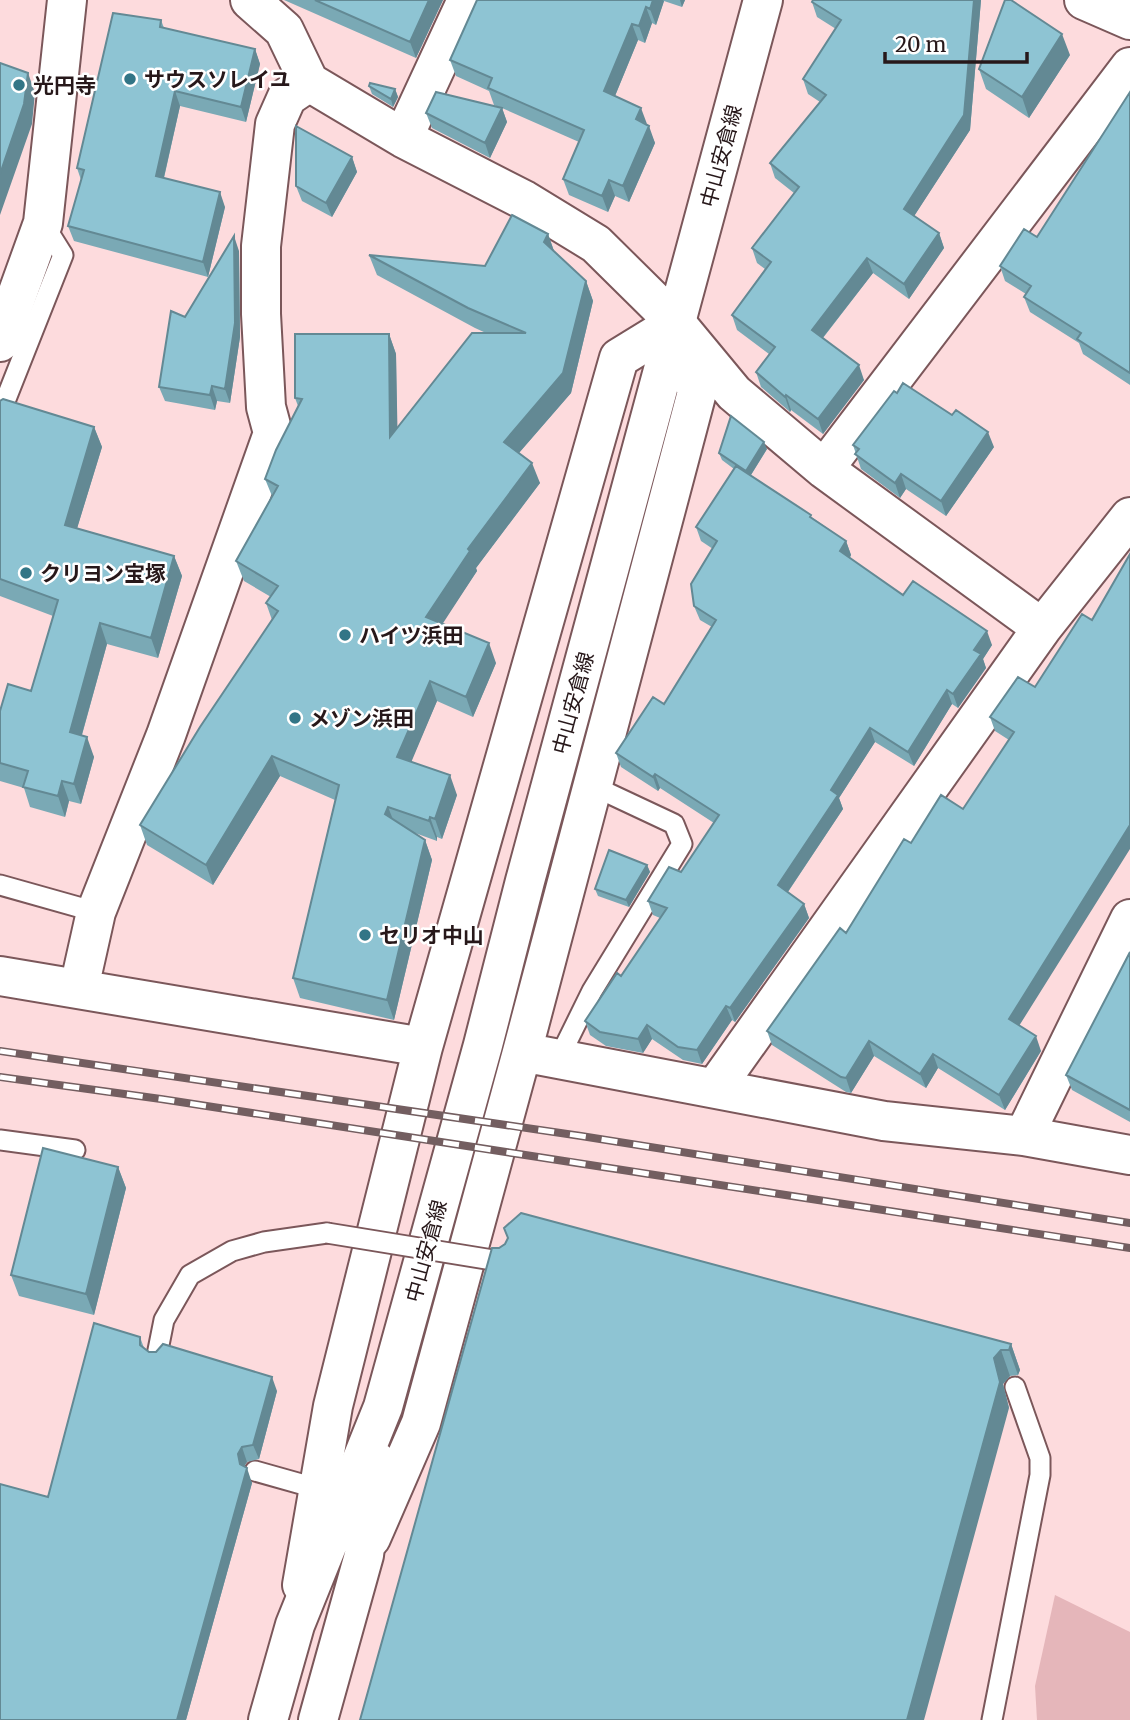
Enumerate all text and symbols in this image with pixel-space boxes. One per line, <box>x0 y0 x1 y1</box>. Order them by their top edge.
scale bar <box>885 21 1027 65</box>
text: 20 m <box>895 31 947 58</box>
place label: サウスソレイユ <box>144 66 291 93</box>
marker: サウスソレイユ <box>122 71 138 87</box>
place label: 光円寺 <box>33 72 96 99</box>
marker: 光円寺 <box>11 77 27 93</box>
street label: 中山安倉線 <box>694 102 748 210</box>
place label: クリヨン宝塚 <box>40 560 166 587</box>
marker: クリヨン宝塚 <box>18 565 34 581</box>
place label: ハイツ浜田 <box>359 622 464 649</box>
marker: ハイツ浜田 <box>337 627 353 643</box>
street label: 中山安倉線 <box>546 649 600 757</box>
place label: メゾン浜田 <box>309 705 414 732</box>
marker: メゾン浜田 <box>287 710 303 726</box>
place label: セリオ中山 <box>379 922 484 949</box>
marker: セリオ中山 <box>357 927 373 943</box>
street label: 中山安倉線 <box>399 1197 453 1305</box>

